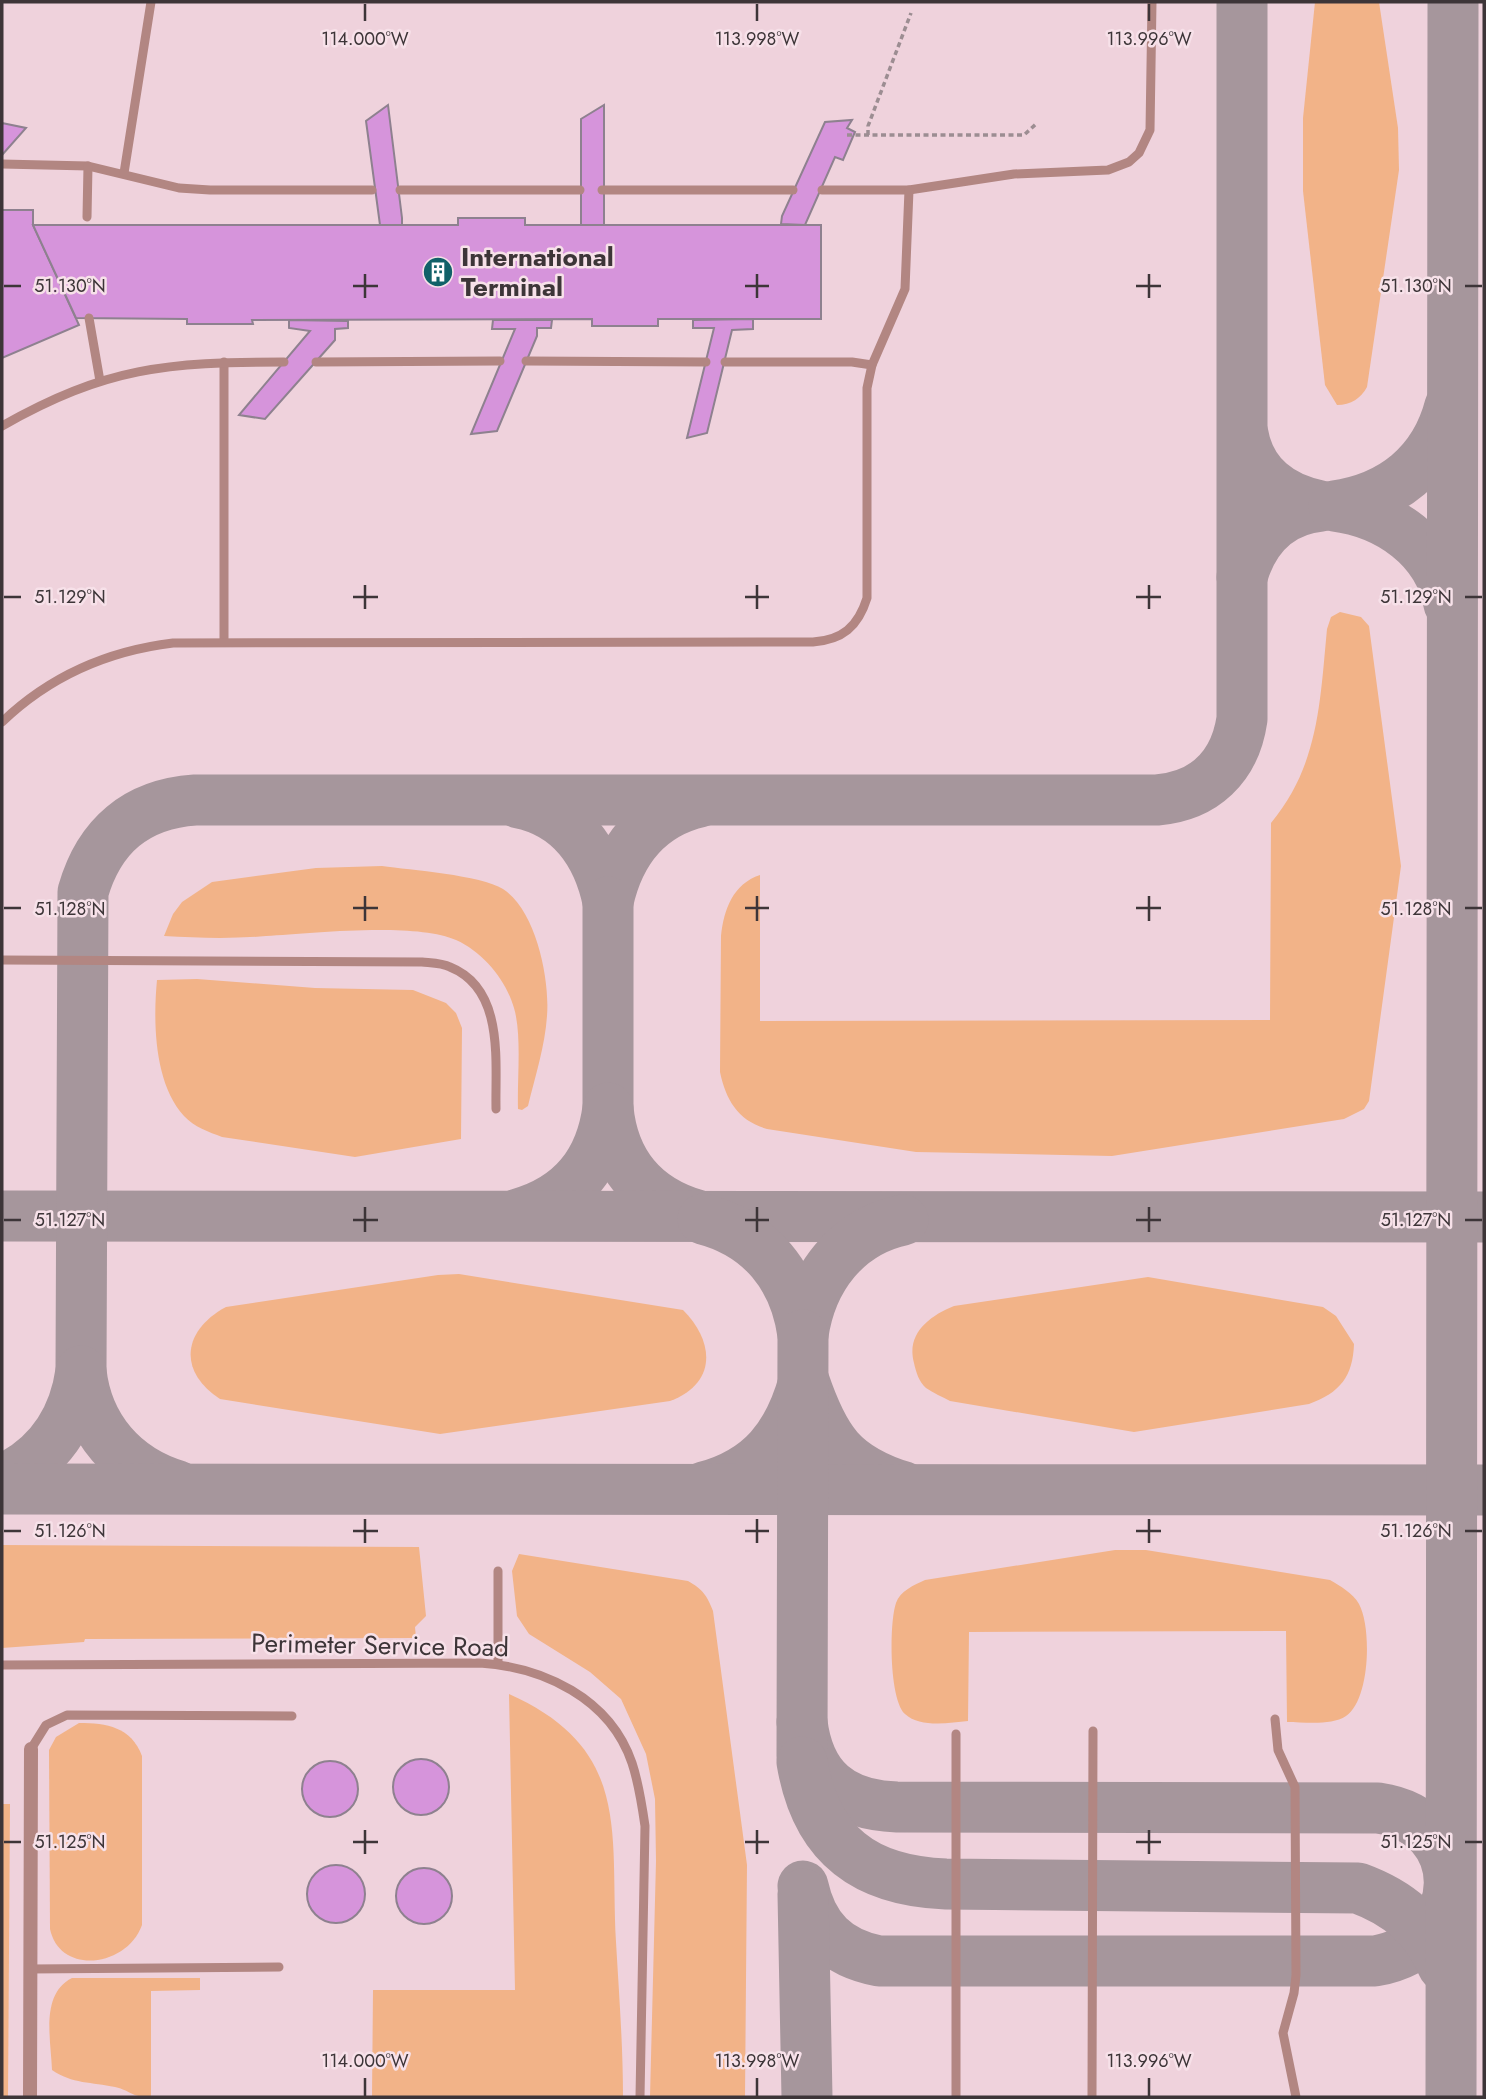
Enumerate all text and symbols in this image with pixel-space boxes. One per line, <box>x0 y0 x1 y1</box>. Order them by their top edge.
text: 114.000°W <box>321 26 409 52</box>
text: 113.998°W <box>715 26 799 52</box>
text: 113.996°W <box>1106 26 1192 52</box>
place label: International Terminal <box>461 238 614 306</box>
building icon: International Terminal <box>421 255 455 289</box>
text: 51.130°N <box>34 273 106 299</box>
text: 51.130°N <box>1380 273 1452 299</box>
text: 51.129°N <box>34 584 106 610</box>
text: 51.129°N <box>1380 584 1452 610</box>
text: 51.128°N <box>35 896 105 922</box>
text: 51.128°N <box>1381 896 1451 922</box>
text: 51.127°N <box>35 1207 105 1233</box>
text: 51.127°N <box>1381 1207 1451 1233</box>
text: 51.126°N <box>34 1518 106 1544</box>
text: 51.126°N <box>1380 1518 1452 1544</box>
street label: Perimeter Service Road <box>251 1624 509 1666</box>
text: 51.125°N <box>34 1829 106 1855</box>
text: 51.125°N <box>1380 1829 1452 1855</box>
text: 114.000°W <box>321 2048 409 2074</box>
text: 113.998°W <box>715 2048 799 2074</box>
text: 113.996°W <box>1106 2048 1192 2074</box>

